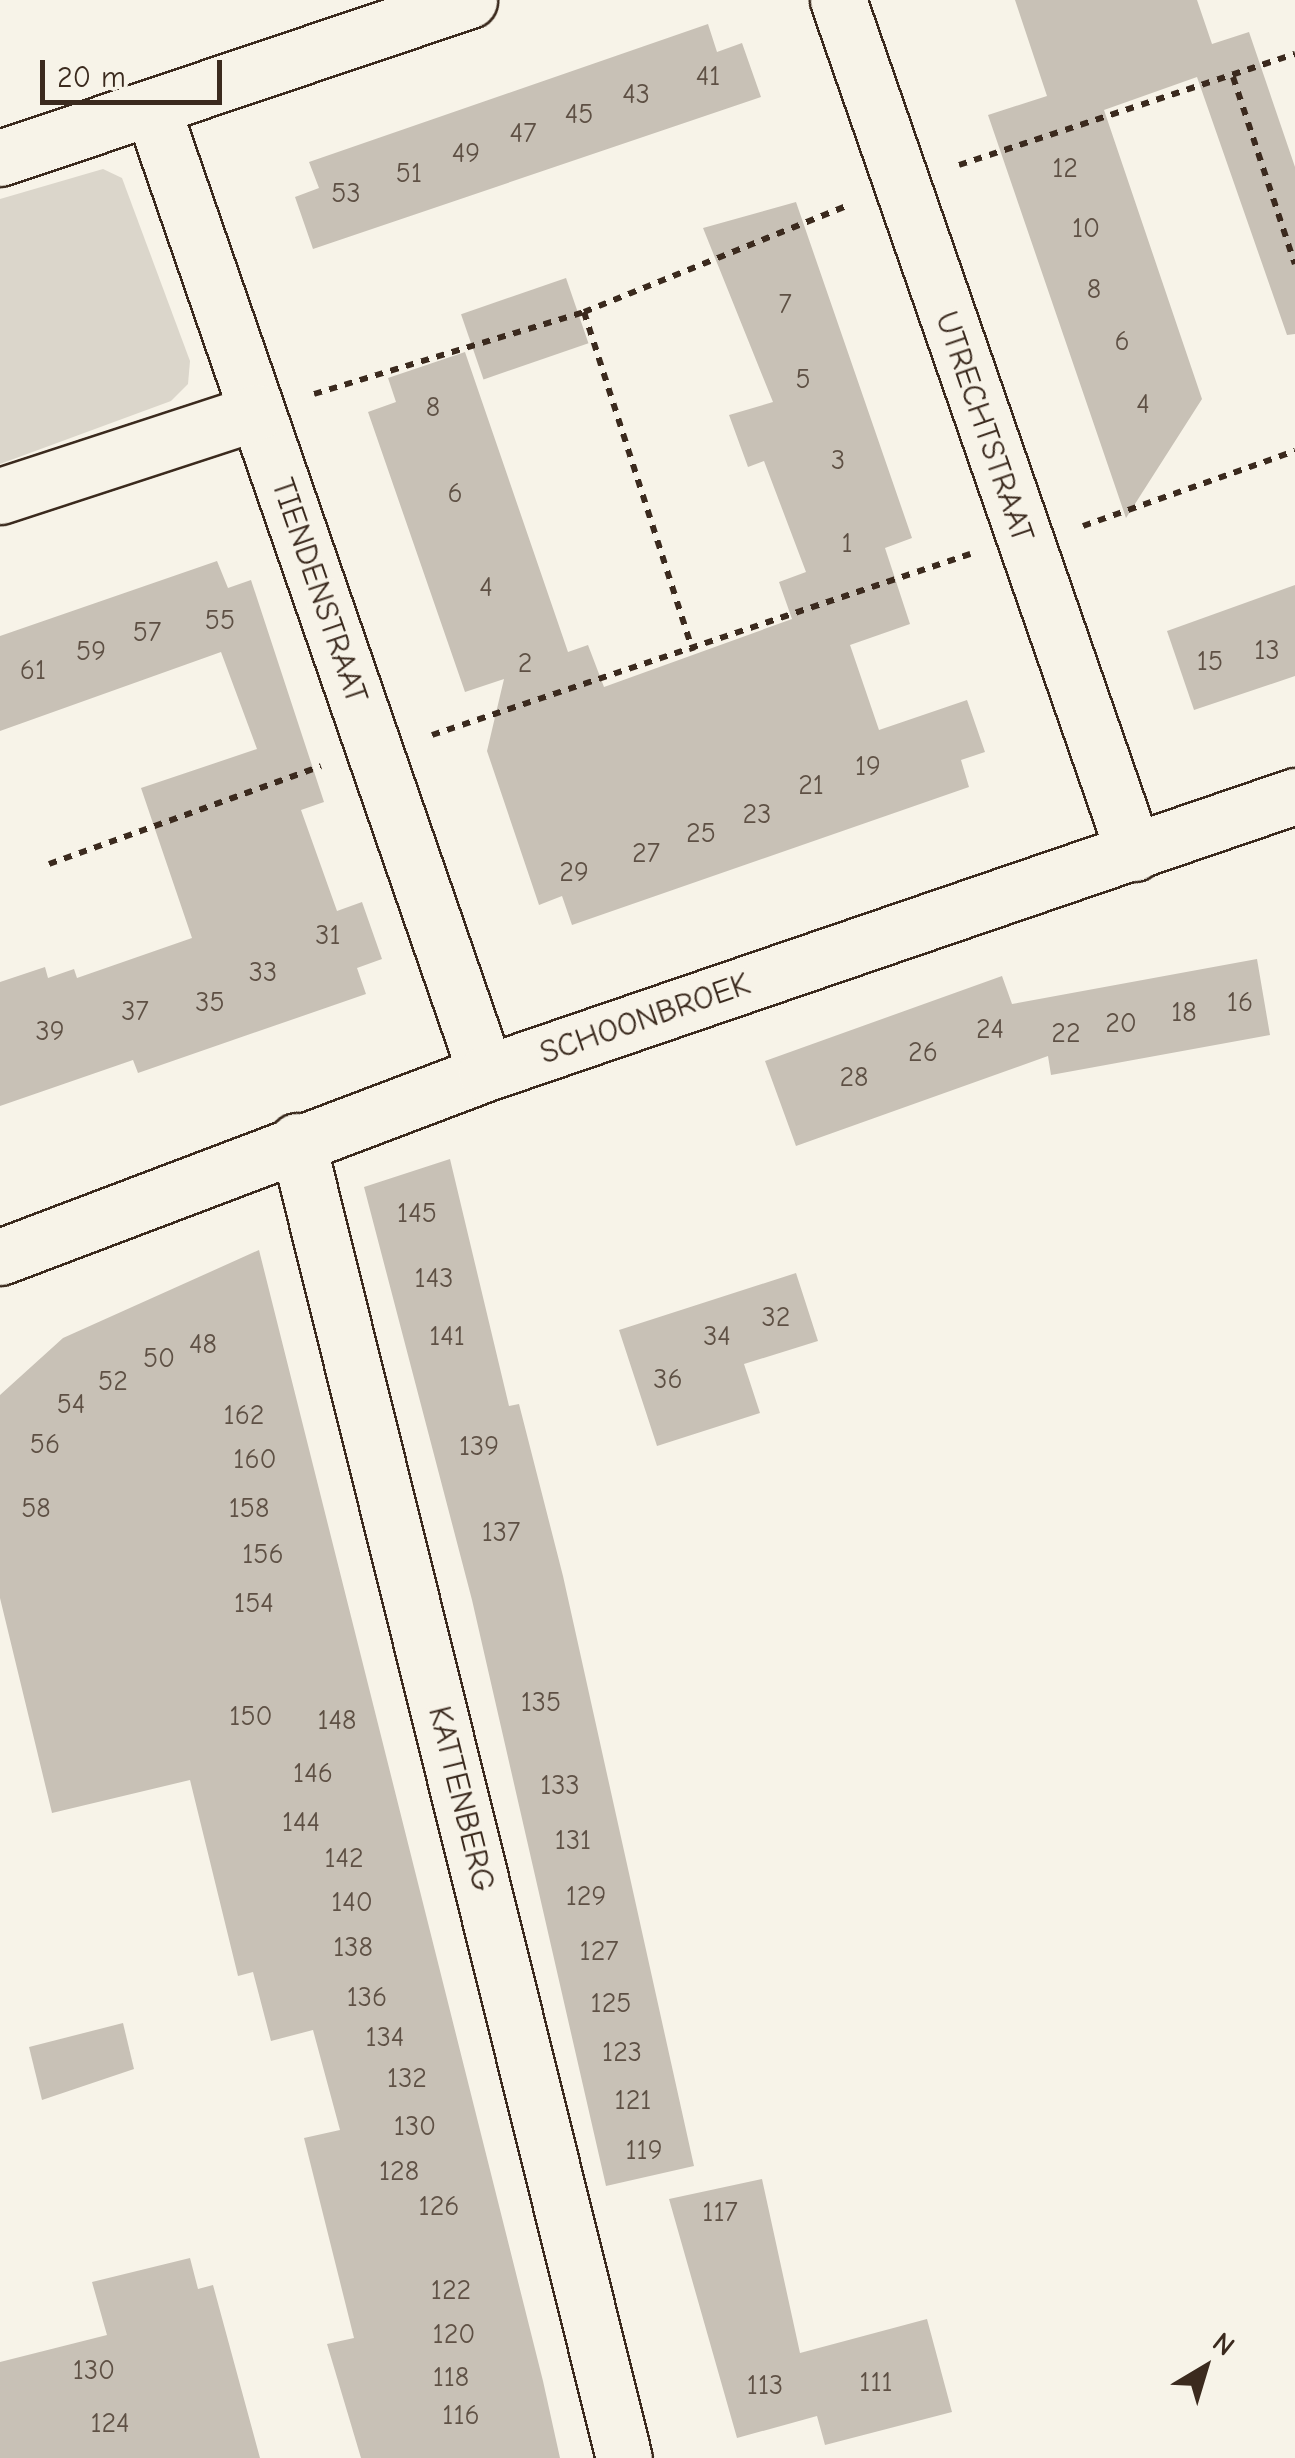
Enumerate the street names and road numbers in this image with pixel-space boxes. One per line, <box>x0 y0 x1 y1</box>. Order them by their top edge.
street label: UTRECHTSTRAAT <box>927 307 1041 547</box>
street label: TIENDENSTRAAT <box>263 474 375 708</box>
street label: SCHOONBROEK <box>535 965 755 1073</box>
street label: KATTENBERG <box>419 1702 503 1896</box>

